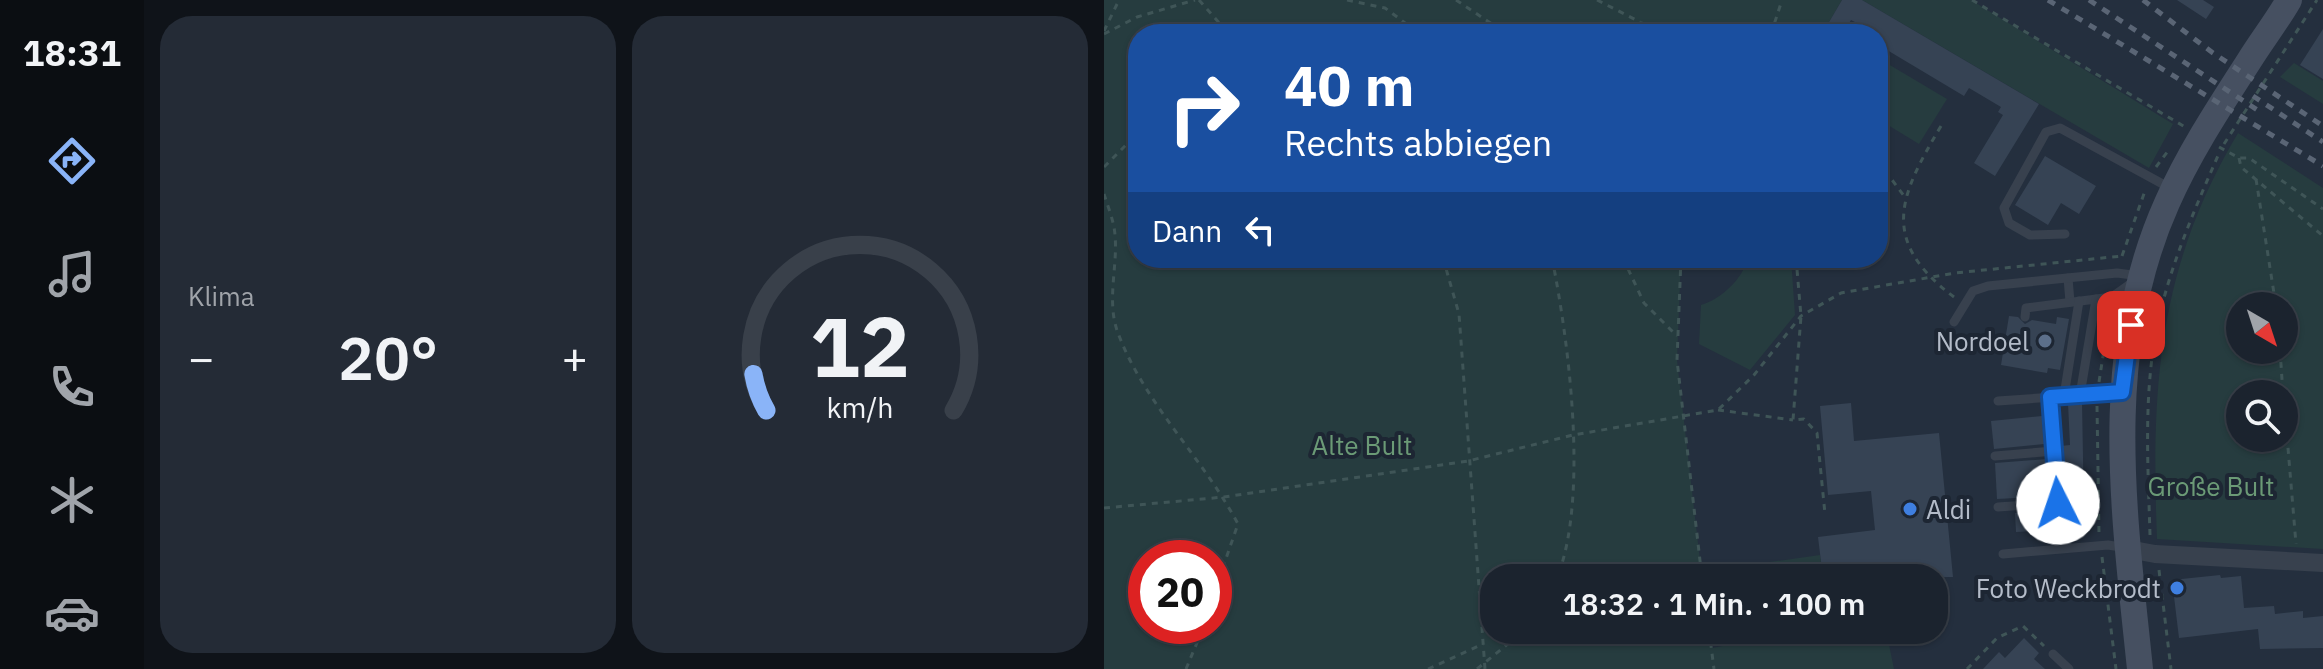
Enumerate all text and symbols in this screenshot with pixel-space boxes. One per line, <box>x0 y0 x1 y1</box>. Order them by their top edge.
text: 18:31 <box>23 29 121 76</box>
text: 40 m <box>1284 49 1414 121</box>
icon: right <box>1152 56 1256 160</box>
text: Rechts abbiegen <box>1284 119 1552 166</box>
icon: directions <box>44 133 100 189</box>
icon: left <box>1238 208 1282 252</box>
text: Dann <box>1152 211 1222 250</box>
icon: music <box>44 246 100 302</box>
text: Klima <box>188 279 255 313</box>
text: 12 <box>810 291 910 399</box>
pin <box>2097 291 2165 359</box>
north arrow <box>2226 292 2298 364</box>
map controls <box>2226 292 2298 452</box>
icon: arrive <box>2109 303 2153 347</box>
text: 20° <box>338 318 438 397</box>
place label: Nordoel <box>1936 324 2029 358</box>
text: − <box>188 329 214 386</box>
text: + <box>562 329 588 386</box>
marker: Nordoel <box>2036 332 2054 350</box>
icon: phone <box>44 359 100 415</box>
button: search <box>2226 380 2298 452</box>
text: km/h <box>826 389 894 426</box>
park label: Alte Bult <box>1312 428 1412 462</box>
position arrow <box>2016 461 2100 545</box>
park label: Große Bult <box>2148 469 2274 503</box>
icon: climate <box>44 472 100 528</box>
place label: Aldi <box>1926 492 1971 526</box>
marker: Aldi <box>1901 500 1919 518</box>
speed limit sign: 20 <box>1128 540 1232 644</box>
place label: Foto Weckbrodt <box>1976 571 2161 605</box>
marker: Foto Weckbrodt <box>2168 579 2186 597</box>
text: 18:32 · 1 Min. · 100 m <box>1563 584 1866 623</box>
icon: car <box>44 585 100 641</box>

